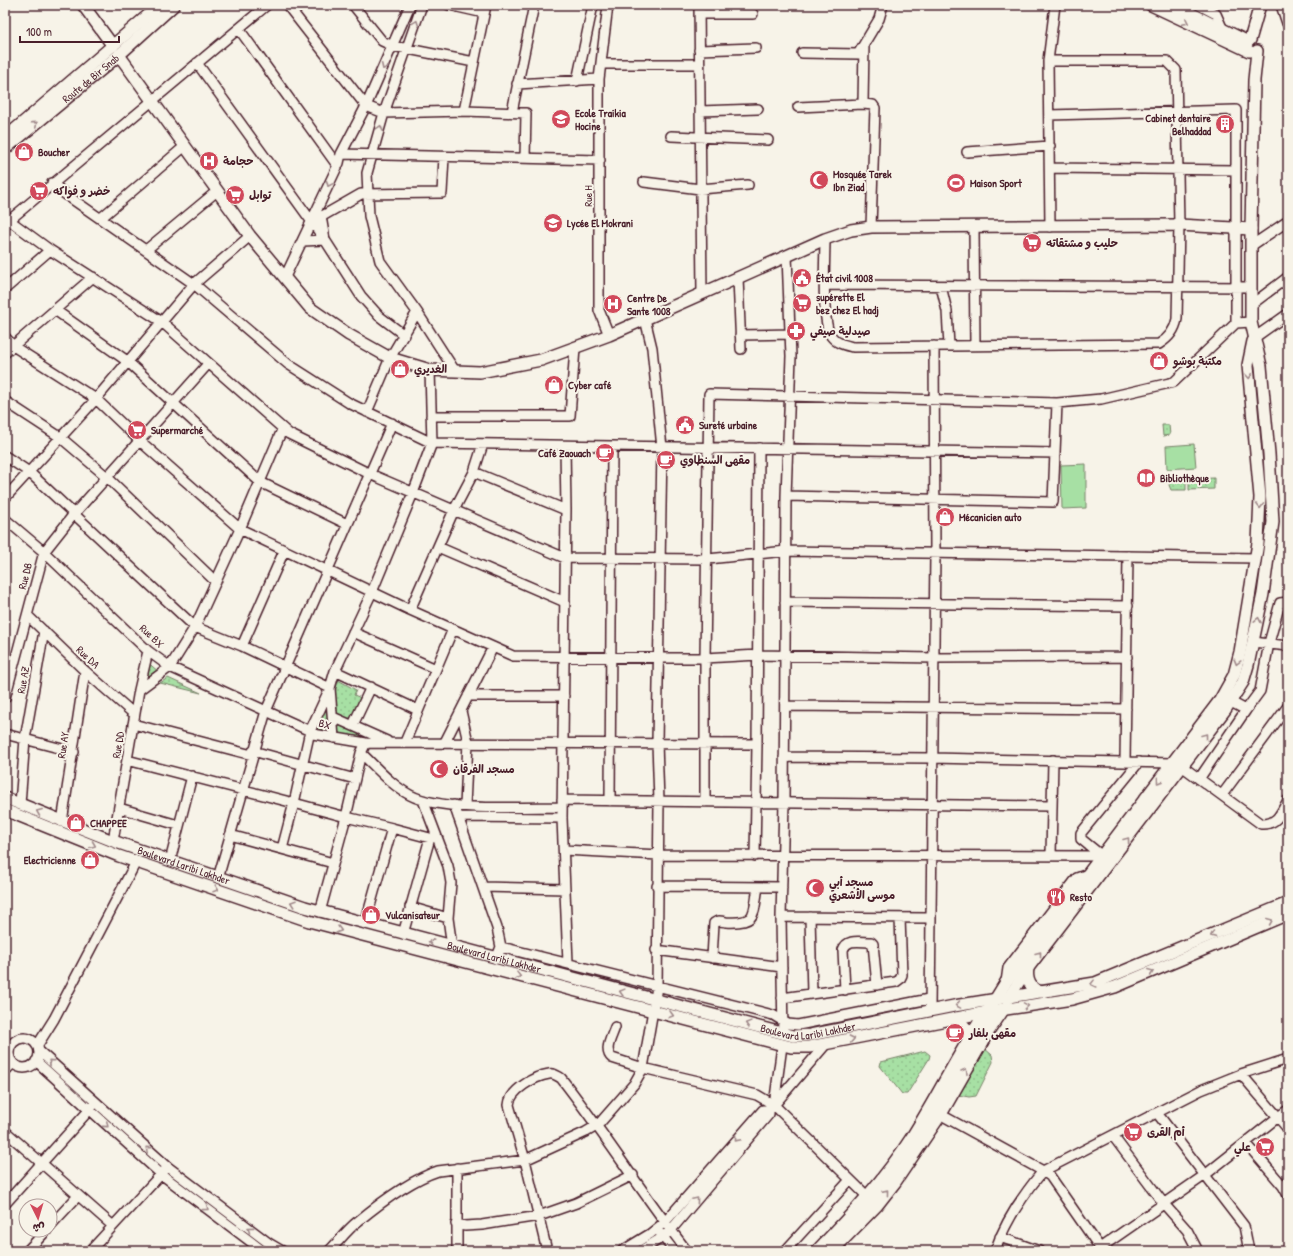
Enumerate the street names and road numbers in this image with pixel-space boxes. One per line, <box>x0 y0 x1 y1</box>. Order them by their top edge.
street label: Route de Bir Snab <box>59 51 122 106</box>
street label: Rue H <box>581 185 595 207</box>
street label: Rue DB <box>15 561 35 591</box>
street label: Rue BX <box>137 621 167 651</box>
street label: Rue DA <box>73 643 103 672</box>
street label: Rue AZ <box>14 665 32 695</box>
street label: BX <box>317 716 333 732</box>
street label: Rue DD <box>109 730 127 759</box>
street label: Rue AY <box>54 731 72 759</box>
street label: Boulevard Laribi Lakhder <box>136 843 232 888</box>
street label: Boulevard Laribi Lakhder <box>446 938 544 976</box>
street label: Boulevard Laribi Lakhder <box>759 1019 858 1043</box>

